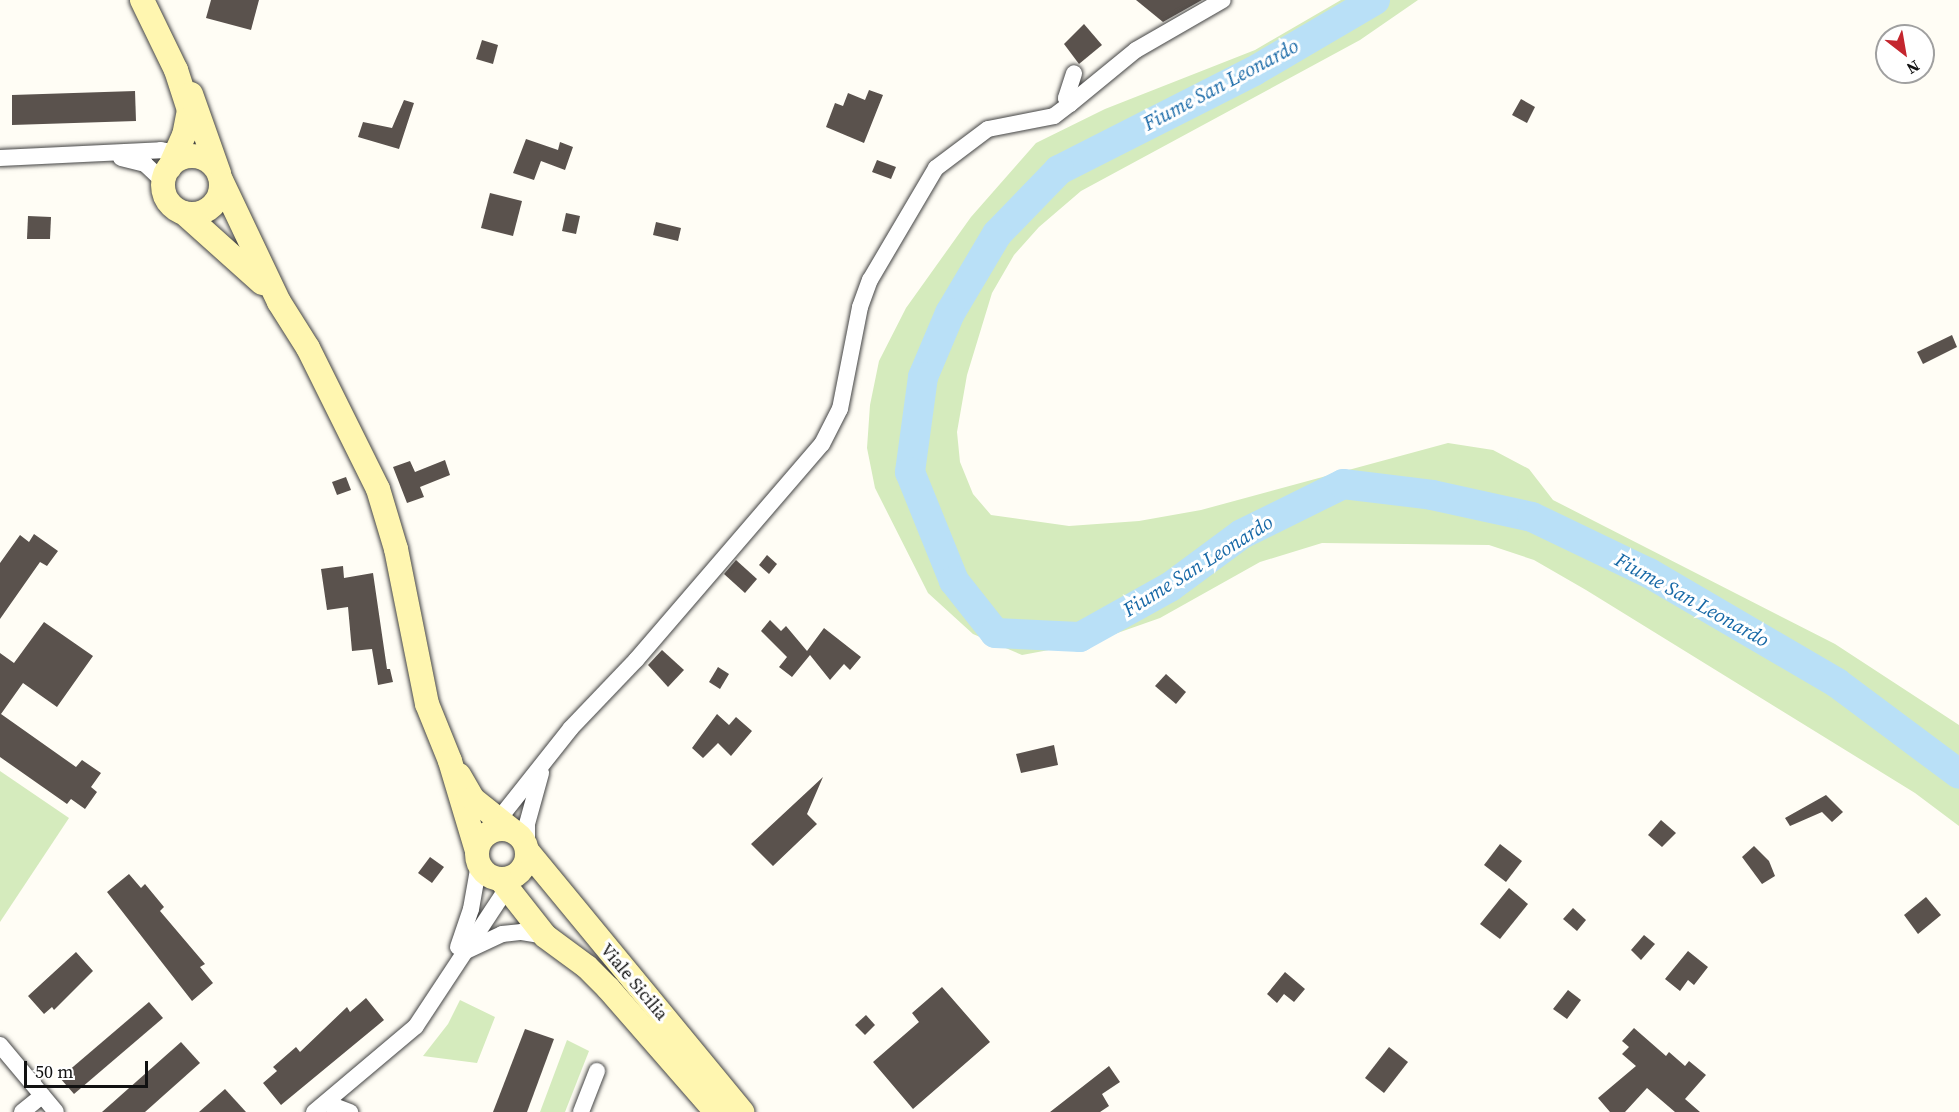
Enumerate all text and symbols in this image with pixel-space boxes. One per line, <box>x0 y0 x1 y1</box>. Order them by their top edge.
north arrow <box>1875 24 1935 84</box>
water label: Fiume San Leonardo <box>1139 34 1303 136</box>
text: N <box>1903 55 1924 80</box>
water label: Fiume San Leonardo <box>1119 510 1277 622</box>
water label: Fiume San Leonardo <box>1611 548 1773 652</box>
street label: Viale Sicilia <box>596 939 672 1025</box>
scale bar <box>27 1049 152 1087</box>
text: 50 m <box>35 1059 73 1084</box>

